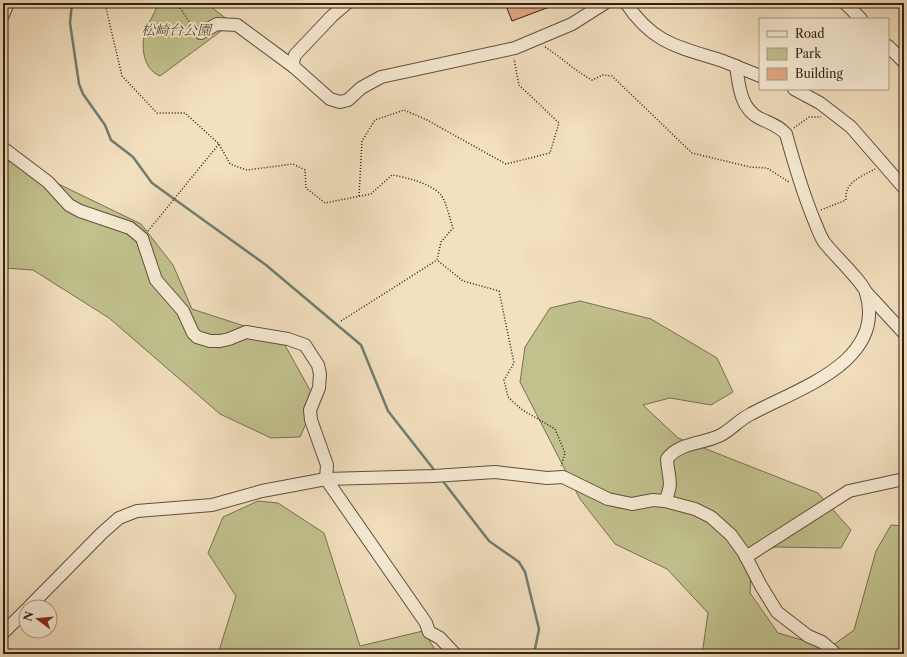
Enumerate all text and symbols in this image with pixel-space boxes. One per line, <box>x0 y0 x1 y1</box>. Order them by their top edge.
legend <box>759 18 889 90</box>
park label: 松崎台公園 <box>141 21 213 39</box>
text: Road <box>795 26 825 41</box>
text: Park <box>795 46 822 61</box>
text: Building <box>795 66 843 81</box>
north arrow <box>18 599 58 639</box>
text: N <box>20 609 37 623</box>

